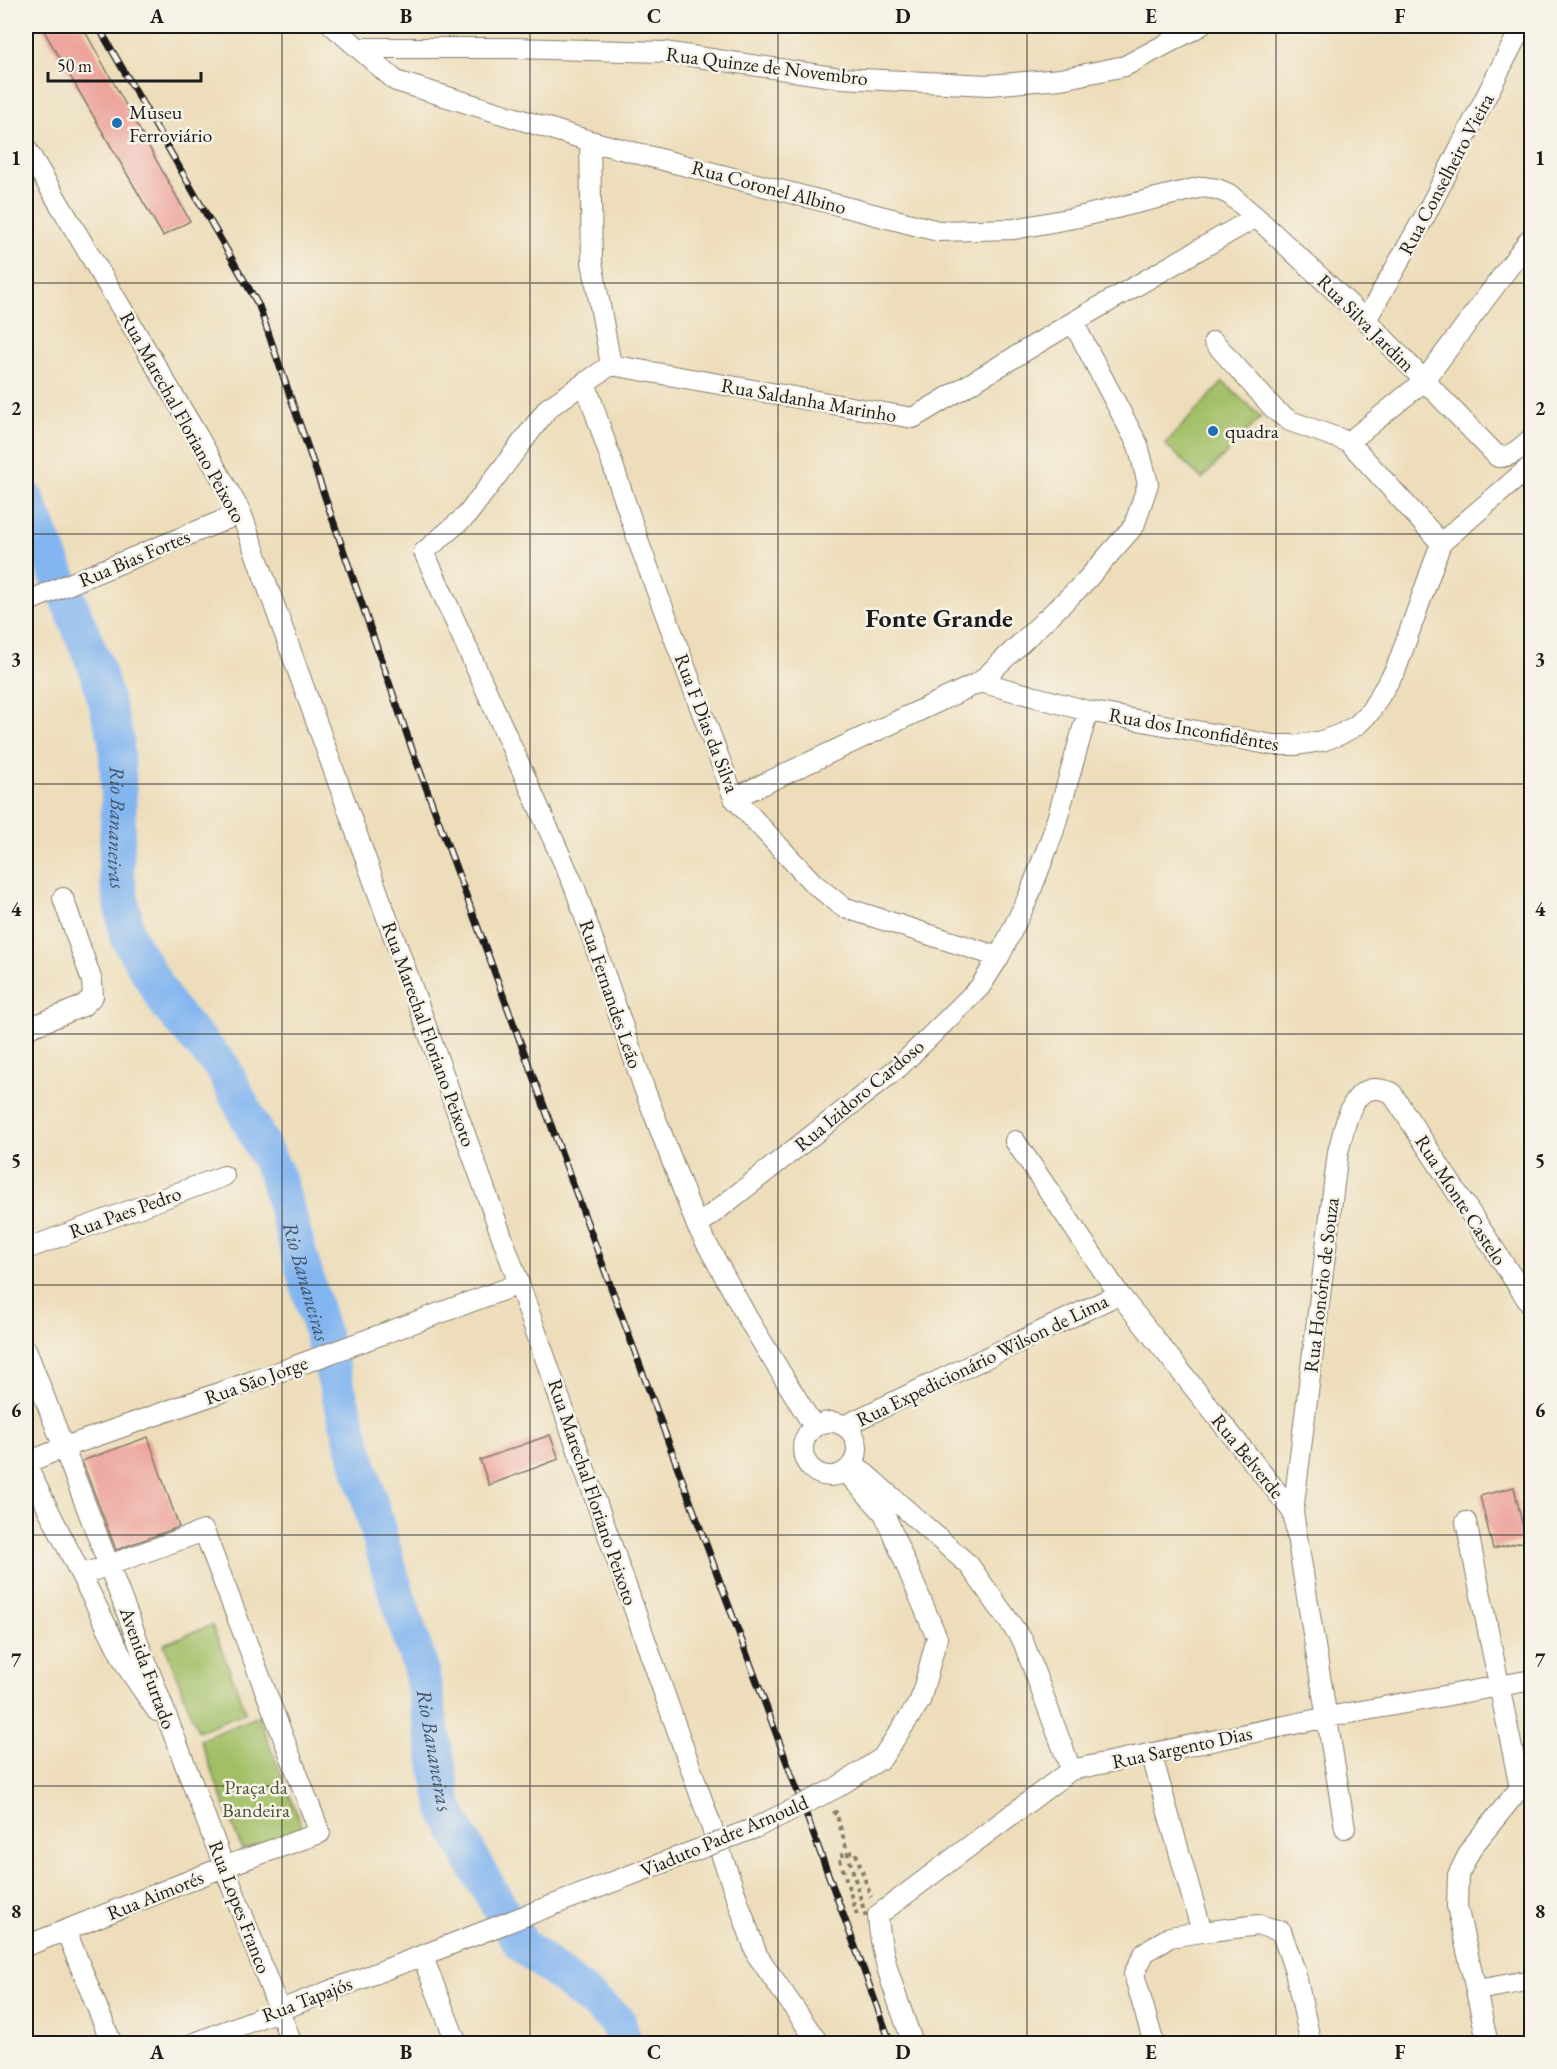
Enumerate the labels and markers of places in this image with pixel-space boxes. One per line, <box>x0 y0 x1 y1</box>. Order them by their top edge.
place label: Museu Ferroviário <box>129 99 213 148</box>
marker: Museu Ferroviário <box>110 116 124 130</box>
place label: quadra <box>1225 418 1279 444</box>
marker: quadra <box>1206 424 1220 438</box>

